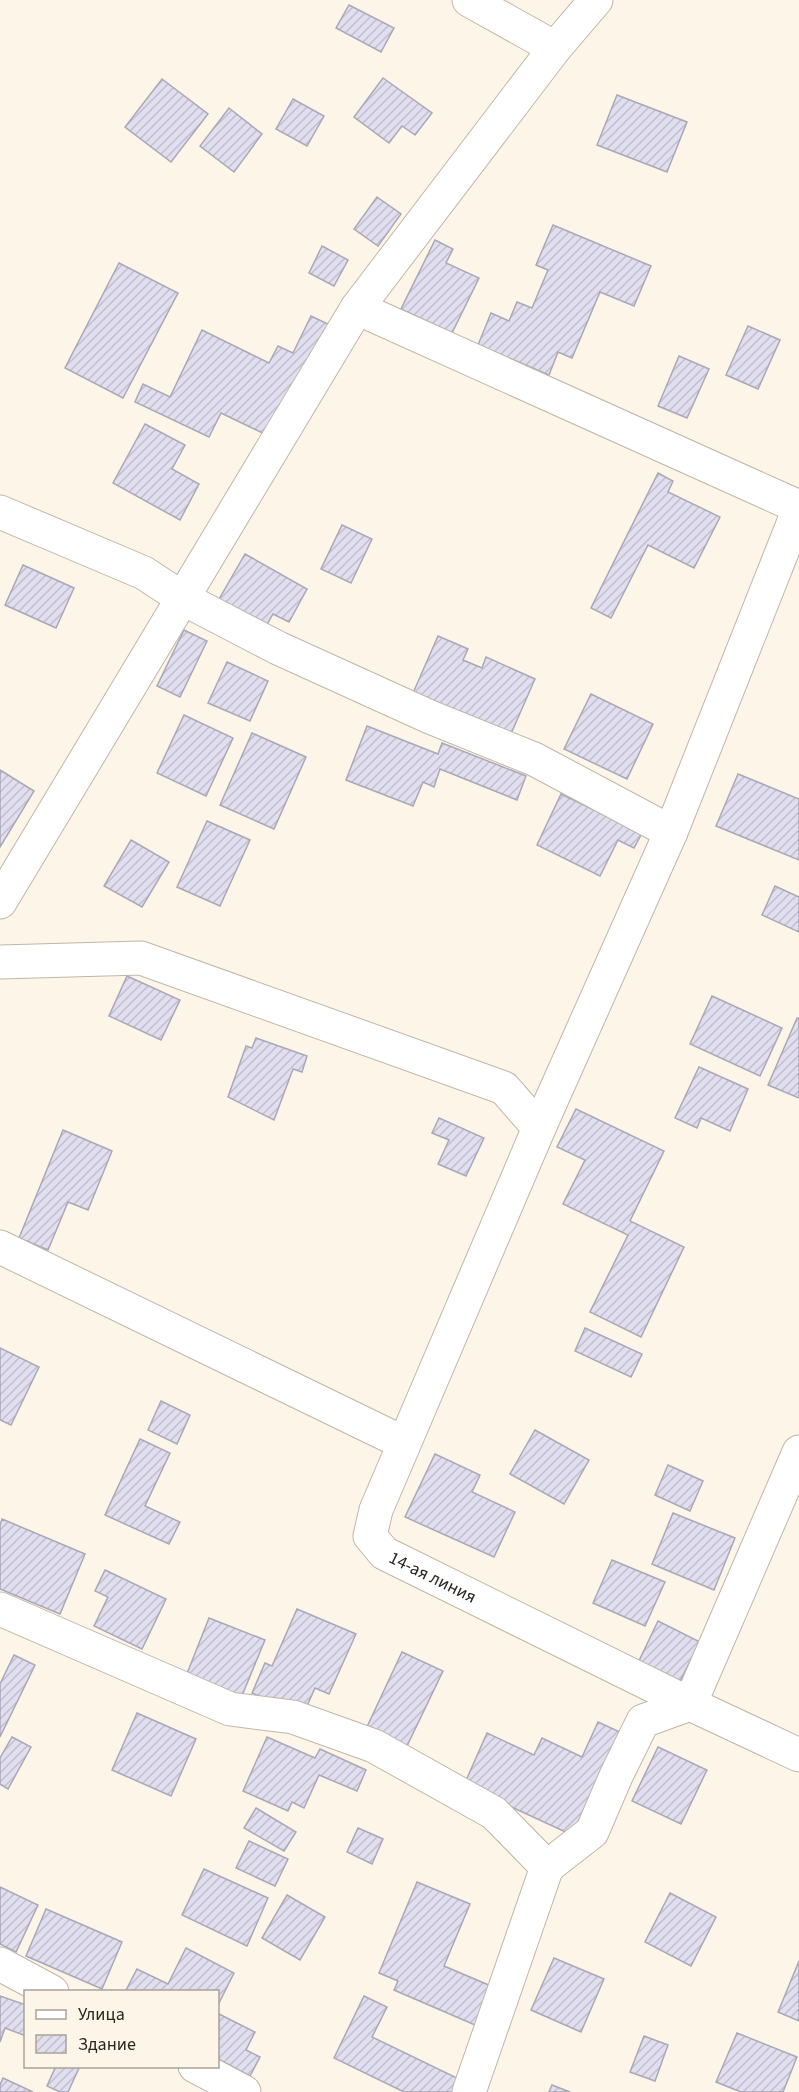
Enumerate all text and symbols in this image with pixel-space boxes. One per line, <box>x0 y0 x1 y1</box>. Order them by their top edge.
street label: 14-ая линия <box>385 1545 481 1610</box>
legend <box>24 1990 219 2068</box>
text: Улица <box>78 2002 125 2027</box>
text: Здание <box>78 2032 136 2057</box>

